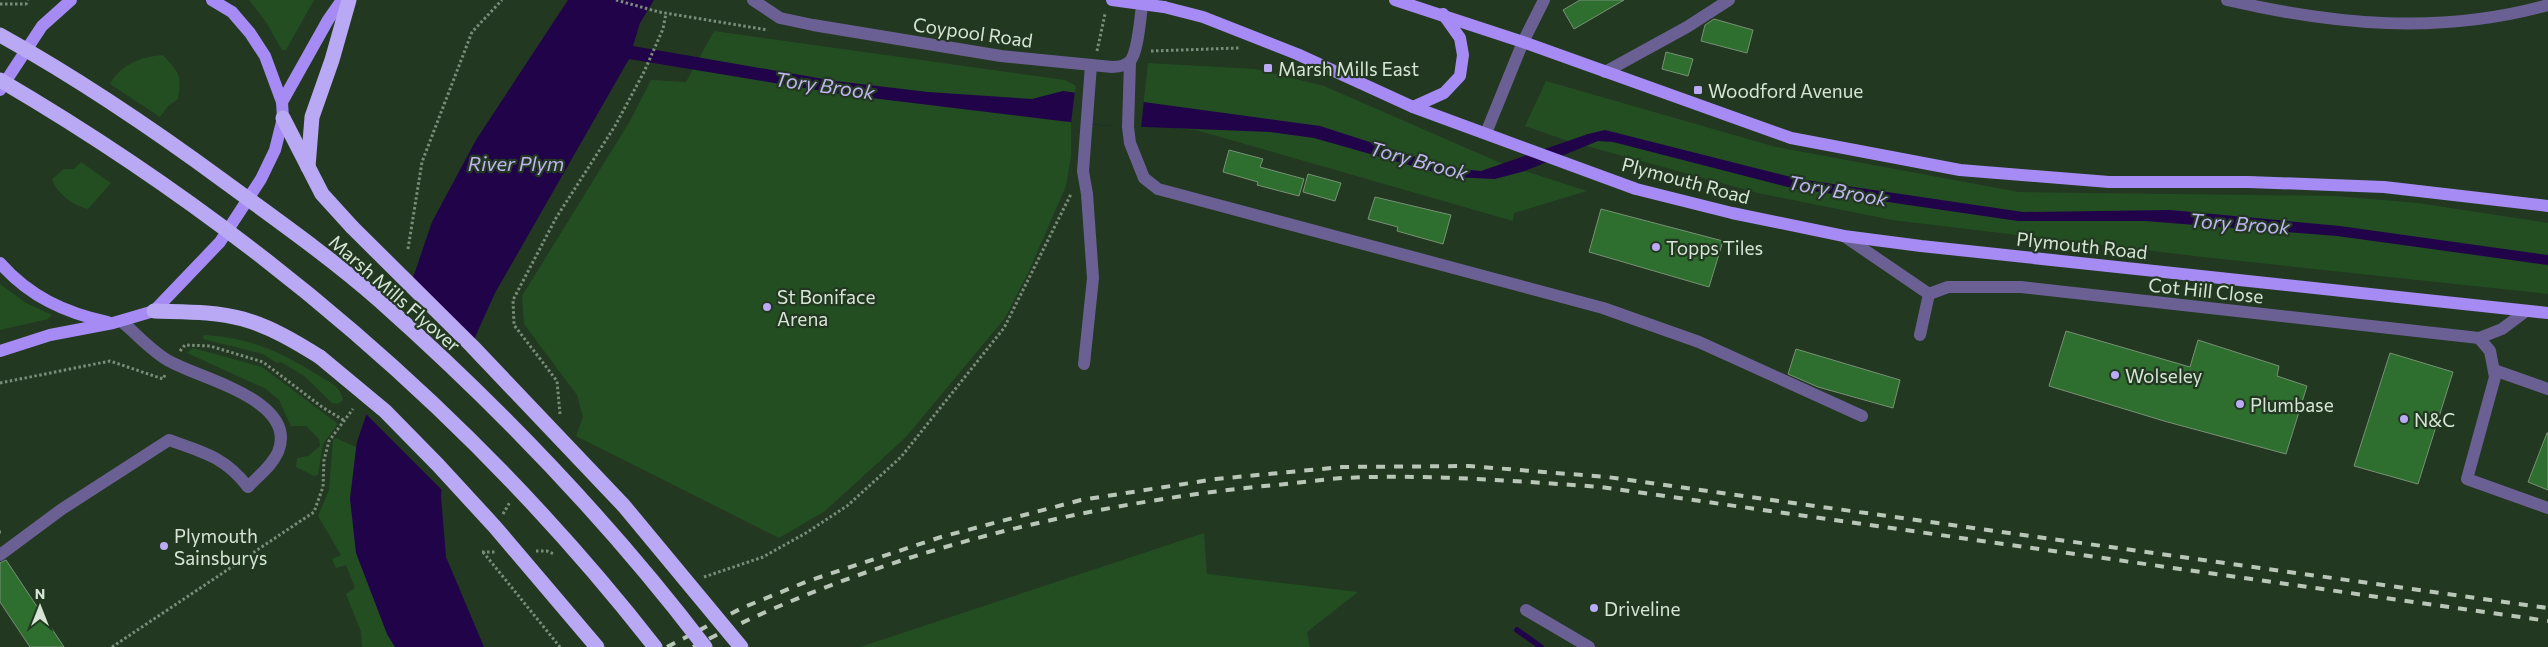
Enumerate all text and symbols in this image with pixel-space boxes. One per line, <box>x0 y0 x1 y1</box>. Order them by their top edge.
street label: Coypool Road <box>912 12 1034 52</box>
place label: Marsh Mills East <box>1278 57 1419 80</box>
marker: Marsh Mills East <box>1262 62 1274 74</box>
water label: Tory Brook <box>773 66 878 104</box>
place label: Woodford Avenue <box>1708 79 1863 102</box>
marker: Woodford Avenue <box>1692 84 1704 96</box>
water label: Tory Brook <box>1367 135 1472 185</box>
water label: River Plym <box>468 151 564 175</box>
street label: Plymouth Road <box>1619 152 1753 208</box>
water label: Tory Brook <box>1786 169 1891 211</box>
water label: Tory Brook <box>2189 208 2292 239</box>
street label: Plymouth Road <box>2015 227 2149 263</box>
street label: Marsh Mills Flyover <box>325 230 466 357</box>
place label: Topps Tiles <box>1666 236 1763 259</box>
marker: Topps Tiles <box>1650 241 1662 253</box>
street label: Cot Hill Close <box>2147 273 2265 307</box>
place label: St Boniface Arena <box>777 285 875 330</box>
marker: St Boniface Arena <box>761 301 773 313</box>
place label: Wolseley <box>2125 364 2203 387</box>
marker: Wolseley <box>2109 369 2121 381</box>
place label: Plumbase <box>2250 393 2334 416</box>
marker: Plumbase <box>2234 398 2246 410</box>
place label: N&C <box>2414 408 2455 431</box>
marker: N&C <box>2398 413 2410 425</box>
place label: Plymouth Sainsburys <box>174 524 267 569</box>
marker: Plymouth Sainsburys <box>158 540 170 552</box>
north arrow <box>15 582 65 632</box>
text: N <box>35 585 45 602</box>
place label: Driveline <box>1604 597 1681 620</box>
marker: Driveline <box>1588 602 1600 614</box>

